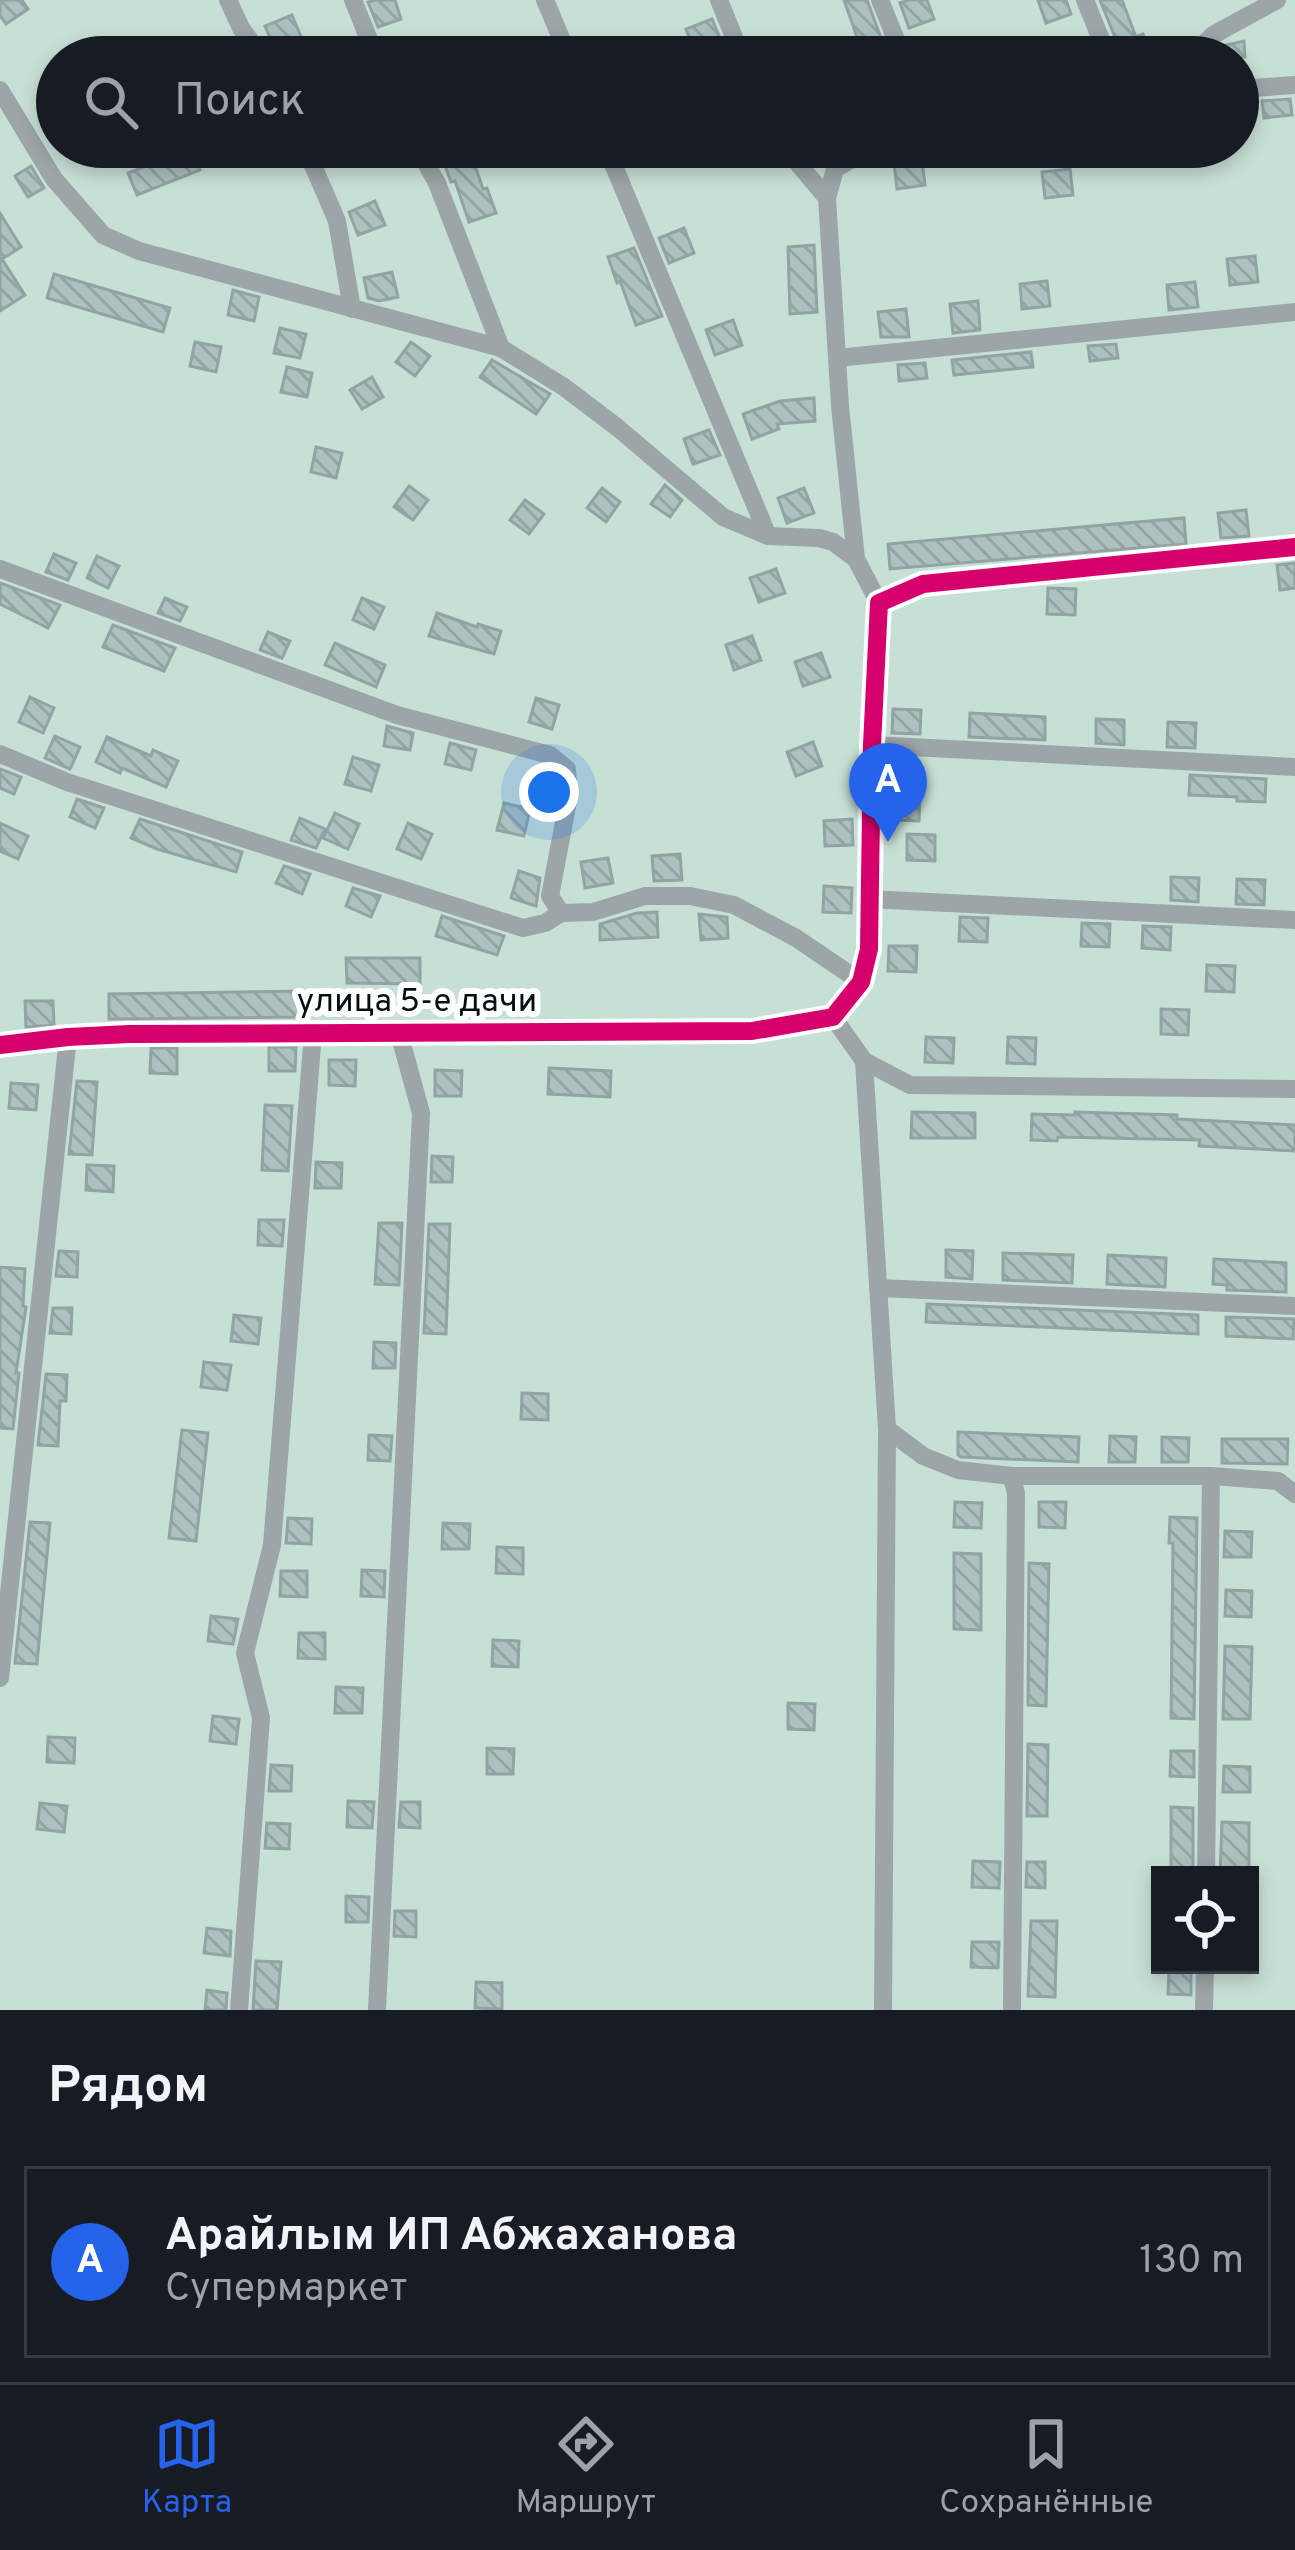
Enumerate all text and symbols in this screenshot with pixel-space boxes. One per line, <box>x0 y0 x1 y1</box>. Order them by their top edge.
search box <box>36 36 1259 168</box>
icon: search <box>78 69 144 135</box>
text: Поиск <box>174 74 305 131</box>
pin: A <box>849 743 927 842</box>
your location <box>519 762 579 822</box>
street label: улица 5-е дачи <box>297 982 537 1024</box>
map controls <box>1151 1866 1259 1974</box>
button: locate <box>1151 1866 1259 1974</box>
text: Рядом <box>48 2056 208 2121</box>
text: Арайлым ИП Абжаханова <box>165 2209 737 2266</box>
text: A <box>76 2238 104 2287</box>
text: 130 m <box>1139 2238 1244 2287</box>
text: Супермаркет <box>165 2266 408 2315</box>
tab: Карта <box>142 2411 232 2525</box>
tab: Маршрут <box>515 2411 656 2525</box>
tab: Сохранённые <box>939 2411 1153 2525</box>

